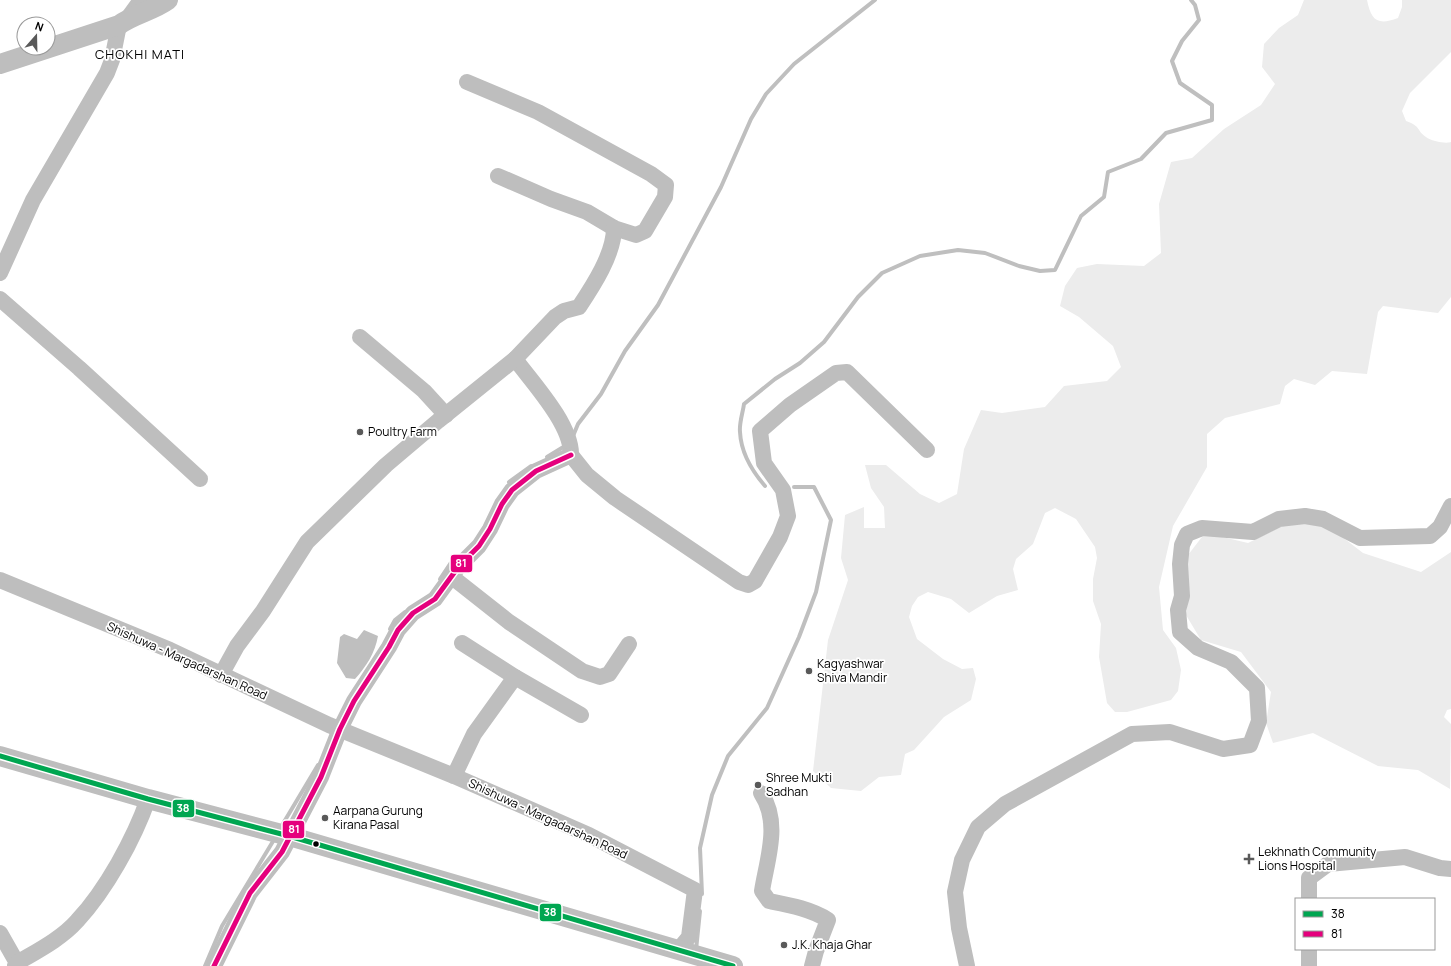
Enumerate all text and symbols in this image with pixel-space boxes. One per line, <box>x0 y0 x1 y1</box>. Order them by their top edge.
north arrow <box>16 16 56 56</box>
text: N <box>33 18 46 35</box>
district label: CHOKHI MATI <box>95 45 185 63</box>
place label: Poultry Farm <box>368 423 437 440</box>
marker: Poultry Farm <box>355 427 365 437</box>
line badge: 81 <box>450 554 473 573</box>
text: 81 <box>455 555 467 570</box>
street label: Shishuwa - Margadarshan Road <box>104 617 270 704</box>
place label: Kagyashwar Shiva Mandir <box>817 655 888 686</box>
marker: Kagyashwar Shiva Mandir <box>804 666 814 676</box>
place label: Shree Mukti Sadhan <box>766 769 832 800</box>
street label: Shishuwa - Margadarshan Road <box>466 774 631 863</box>
marker: Shree Mukti Sadhan <box>753 780 763 790</box>
line badge: 38 <box>172 799 195 818</box>
text: 38 <box>176 800 190 815</box>
place label: Aarpana Gurung Kirana Pasal <box>333 802 423 833</box>
marker: Aarpana Gurung Kirana Pasal <box>320 813 330 823</box>
line badge: 81 <box>282 820 305 839</box>
text: 81 <box>288 821 300 836</box>
unlabelled marker <box>311 839 321 849</box>
place label: Lekhnath Community Lions Hospital <box>1258 843 1377 874</box>
marker: Lekhnath Community Lions Hospital <box>1243 853 1255 865</box>
legend <box>1295 898 1435 950</box>
line badge: 38 <box>539 903 562 922</box>
text: 38 <box>543 904 557 919</box>
text: 38 <box>1331 905 1345 922</box>
text: 81 <box>1331 925 1343 942</box>
place label: J.K. Khaja Ghar <box>792 936 873 953</box>
marker: J.K. Khaja Ghar <box>779 940 789 950</box>

